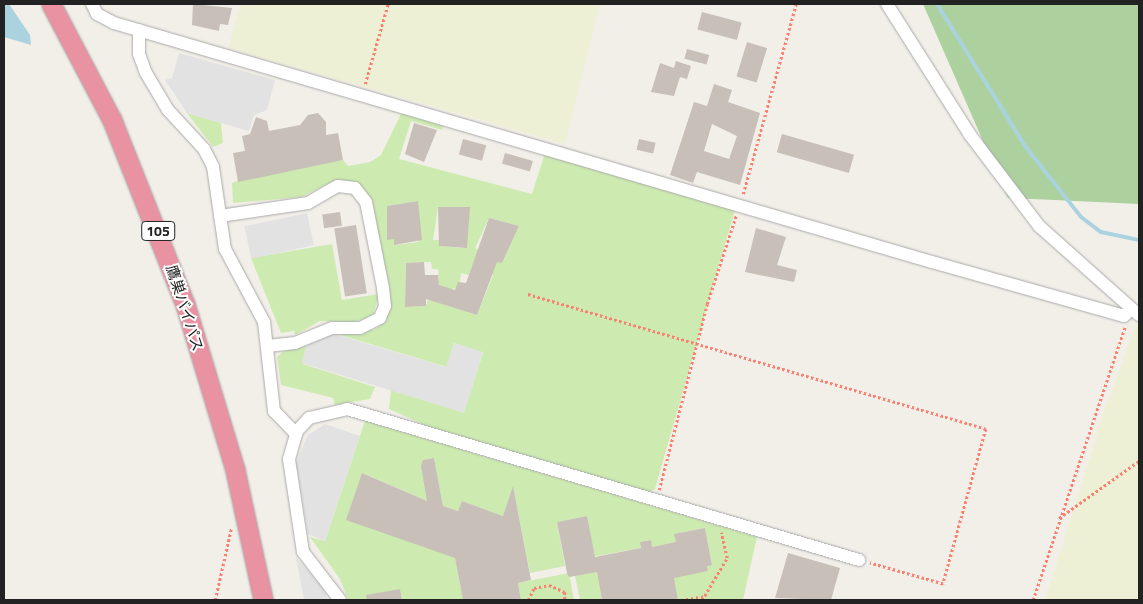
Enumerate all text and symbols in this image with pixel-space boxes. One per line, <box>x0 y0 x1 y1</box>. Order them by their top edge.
road number: 105 <box>140 220 176 242</box>
street label: 鷹巣バイパス <box>163 262 207 354</box>

